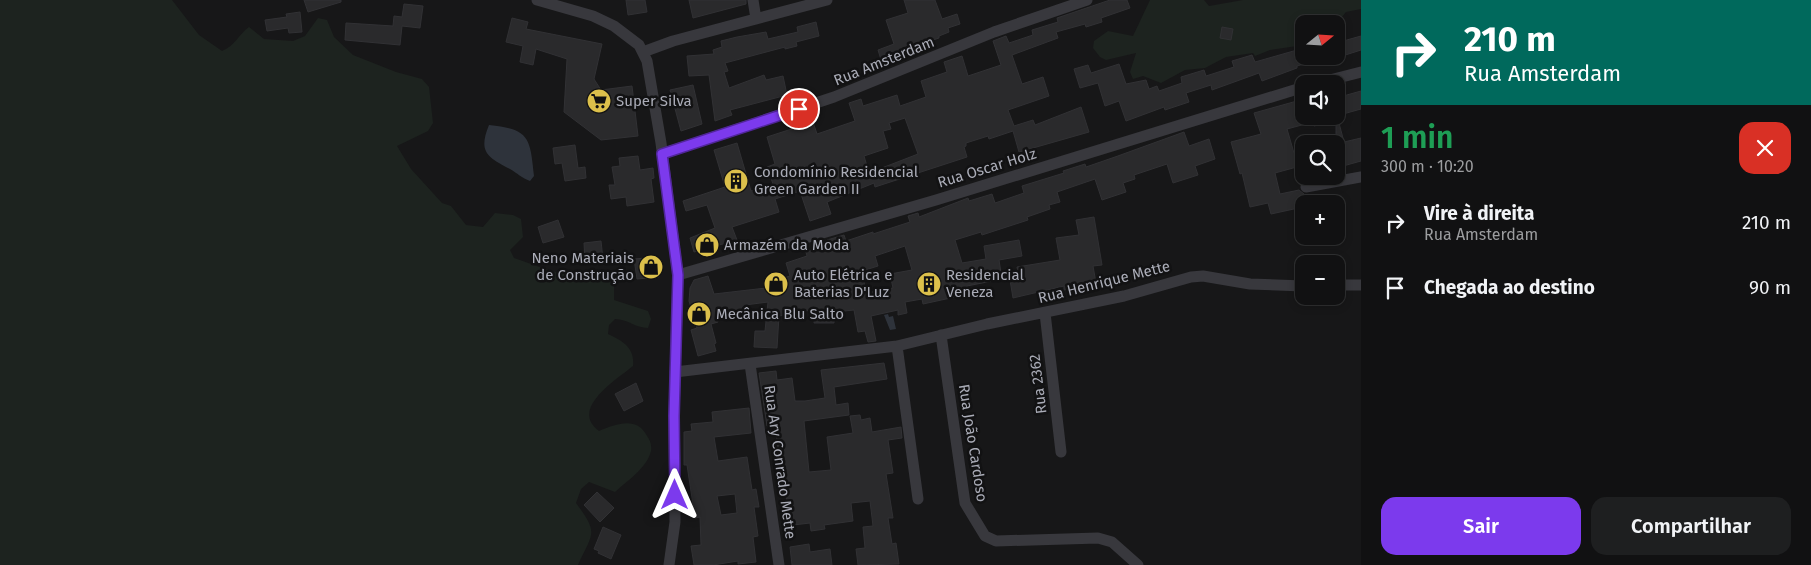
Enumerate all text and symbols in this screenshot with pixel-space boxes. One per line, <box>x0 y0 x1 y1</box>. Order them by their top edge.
north arrow <box>1295 15 1345 65</box>
map controls <box>1295 15 1345 305</box>
text: 210 m <box>1464 18 1556 60</box>
icon: right <box>1381 20 1446 85</box>
street label: Rua Amsterdam <box>831 33 937 89</box>
text: Rua Amsterdam <box>1464 60 1621 87</box>
button: sound <box>1295 75 1345 125</box>
supermarket icon: Super Silva <box>586 88 612 114</box>
pin <box>778 88 820 130</box>
place label: Super Silva <box>616 92 692 110</box>
icon: arrive <box>785 95 813 123</box>
text: 1 min <box>1381 120 1453 156</box>
button: close <box>1739 122 1791 174</box>
button: search <box>1295 135 1345 185</box>
street label: Rua Oscar Holz <box>935 144 1039 192</box>
text: 300 m · 10:20 <box>1381 157 1474 176</box>
place label: Condomínio Residencial Green Garden II <box>754 163 919 198</box>
building icon: Condomínio Residencial Green Garden II <box>723 168 749 194</box>
button: + <box>1295 195 1345 245</box>
text: Vire à direita <box>1424 202 1534 225</box>
icon: right <box>1381 209 1409 237</box>
text: 210 m <box>1742 211 1791 234</box>
text: Rua Amsterdam <box>1424 225 1538 244</box>
shop icon: Armazém da Moda <box>694 232 720 258</box>
place label: Armazém da Moda <box>724 236 850 254</box>
place label: Neno Materiais de Construção <box>531 249 634 284</box>
shop icon: Neno Materiais de Construção <box>638 254 664 280</box>
button: − <box>1295 255 1345 305</box>
street label: Rua Henrique Mette <box>1036 257 1172 307</box>
place label: Auto Elétrica e Baterias D'Luz <box>794 266 892 301</box>
place label: Residencial Veneza <box>946 266 1025 301</box>
shop icon: Auto Elétrica e Baterias D'Luz <box>763 271 789 297</box>
building icon: Residencial Veneza <box>916 271 942 297</box>
icon: arrive <box>1381 274 1409 302</box>
text: Chegada ao destino <box>1424 276 1595 299</box>
text: 90 m <box>1749 276 1791 299</box>
shop icon: Mecânica Blu Salto <box>686 301 712 327</box>
place label: Mecânica Blu Salto <box>716 305 844 323</box>
street label: Rua 2362 <box>1025 353 1051 415</box>
street label: Rua João Cardoso <box>955 383 991 503</box>
street label: Rua Ary Conrado Mette <box>760 384 800 540</box>
position arrow <box>648 468 700 520</box>
button: Sair <box>1381 497 1581 555</box>
button: Compartilhar <box>1591 497 1791 555</box>

